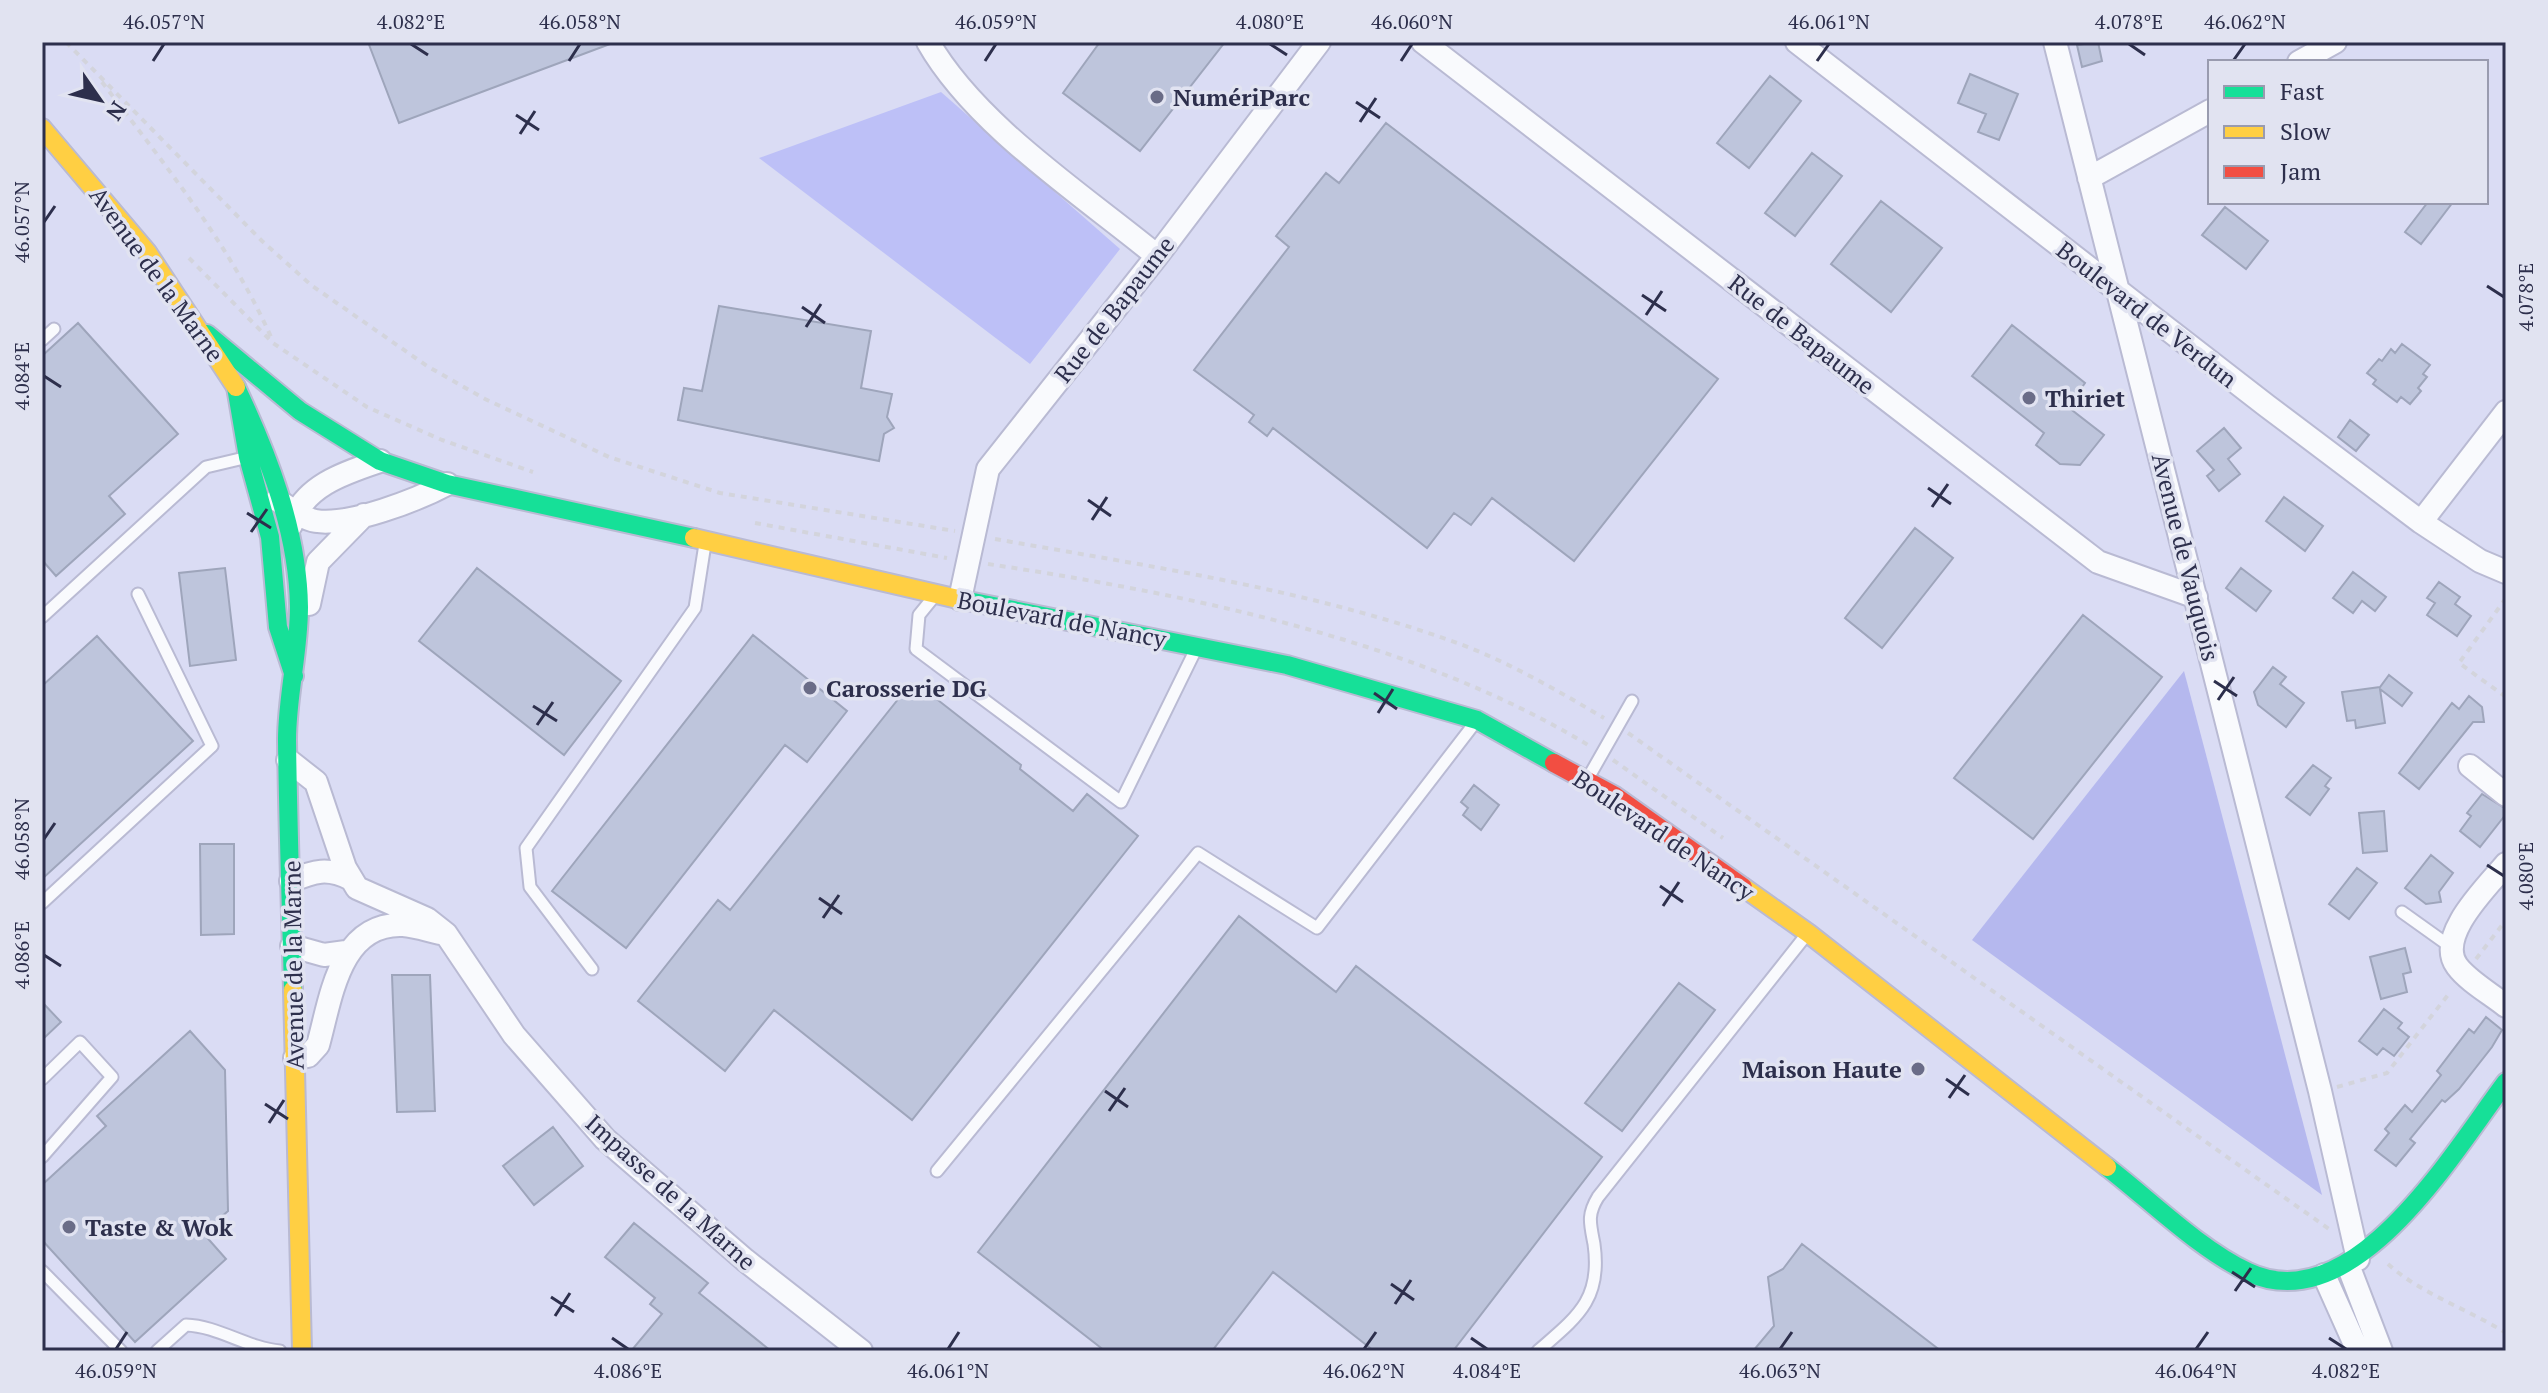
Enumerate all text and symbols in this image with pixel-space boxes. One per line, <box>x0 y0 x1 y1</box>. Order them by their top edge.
text: 46.057°N <box>123 8 205 35</box>
text: 4.082°E <box>377 8 445 35</box>
text: 46.058°N <box>539 8 621 35</box>
text: 46.059°N <box>955 8 1037 35</box>
text: 4.080°E <box>1236 8 1304 35</box>
text: 46.060°N <box>1371 8 1453 35</box>
text: 46.061°N <box>1788 8 1870 35</box>
text: 4.078°E <box>2095 8 2163 35</box>
text: 46.062°N <box>2204 8 2286 35</box>
north arrow <box>60 60 140 140</box>
legend <box>2208 60 2488 204</box>
text: Fast <box>2280 75 2325 107</box>
place label: NumériParc <box>1173 81 1310 113</box>
marker: NumériParc <box>1148 88 1166 106</box>
text: N <box>100 96 134 127</box>
text: Slow <box>2280 115 2331 147</box>
text: Jam <box>2280 155 2321 187</box>
street label: Avenue de la Marne <box>83 180 231 368</box>
text: 46.057°N <box>8 181 35 263</box>
street label: Rue de Bapaume <box>1047 229 1181 389</box>
street label: Boulevard de Verdun <box>2050 233 2244 395</box>
text: 4.078°E <box>2512 263 2539 331</box>
street label: Rue de Bapaume <box>1722 267 1882 401</box>
text: 4.084°E <box>8 342 35 410</box>
place label: Thiriet <box>2045 382 2126 414</box>
marker: Thiriet <box>2020 389 2038 407</box>
street label: Avenue de Vauquois <box>2145 450 2227 664</box>
street label: Boulevard de Nancy <box>955 583 1170 655</box>
place label: Carosserie DG <box>826 672 987 704</box>
marker: Carosserie DG <box>801 679 819 697</box>
street label: Boulevard de Nancy <box>1567 763 1761 908</box>
text: 46.058°N <box>8 798 35 880</box>
text: 4.080°E <box>2512 842 2539 910</box>
street label: Avenue de la Marne <box>275 860 311 1070</box>
text: 4.086°E <box>8 921 35 989</box>
place label: Maison Haute <box>1742 1053 1902 1085</box>
marker: Maison Haute <box>1909 1060 1927 1078</box>
street label: Impasse de la Marne <box>579 1107 763 1277</box>
place label: Taste & Wok <box>85 1211 233 1243</box>
marker: Taste & Wok <box>60 1218 78 1236</box>
text: 46.059°N <box>75 1357 157 1384</box>
text: 4.086°E <box>594 1357 662 1384</box>
text: 46.061°N <box>907 1357 989 1384</box>
text: 46.062°N <box>1323 1357 1405 1384</box>
text: 4.084°E <box>1453 1357 1521 1384</box>
text: 46.063°N <box>1739 1357 1821 1384</box>
text: 46.064°N <box>2155 1357 2237 1384</box>
text: 4.082°E <box>2312 1357 2380 1384</box>

